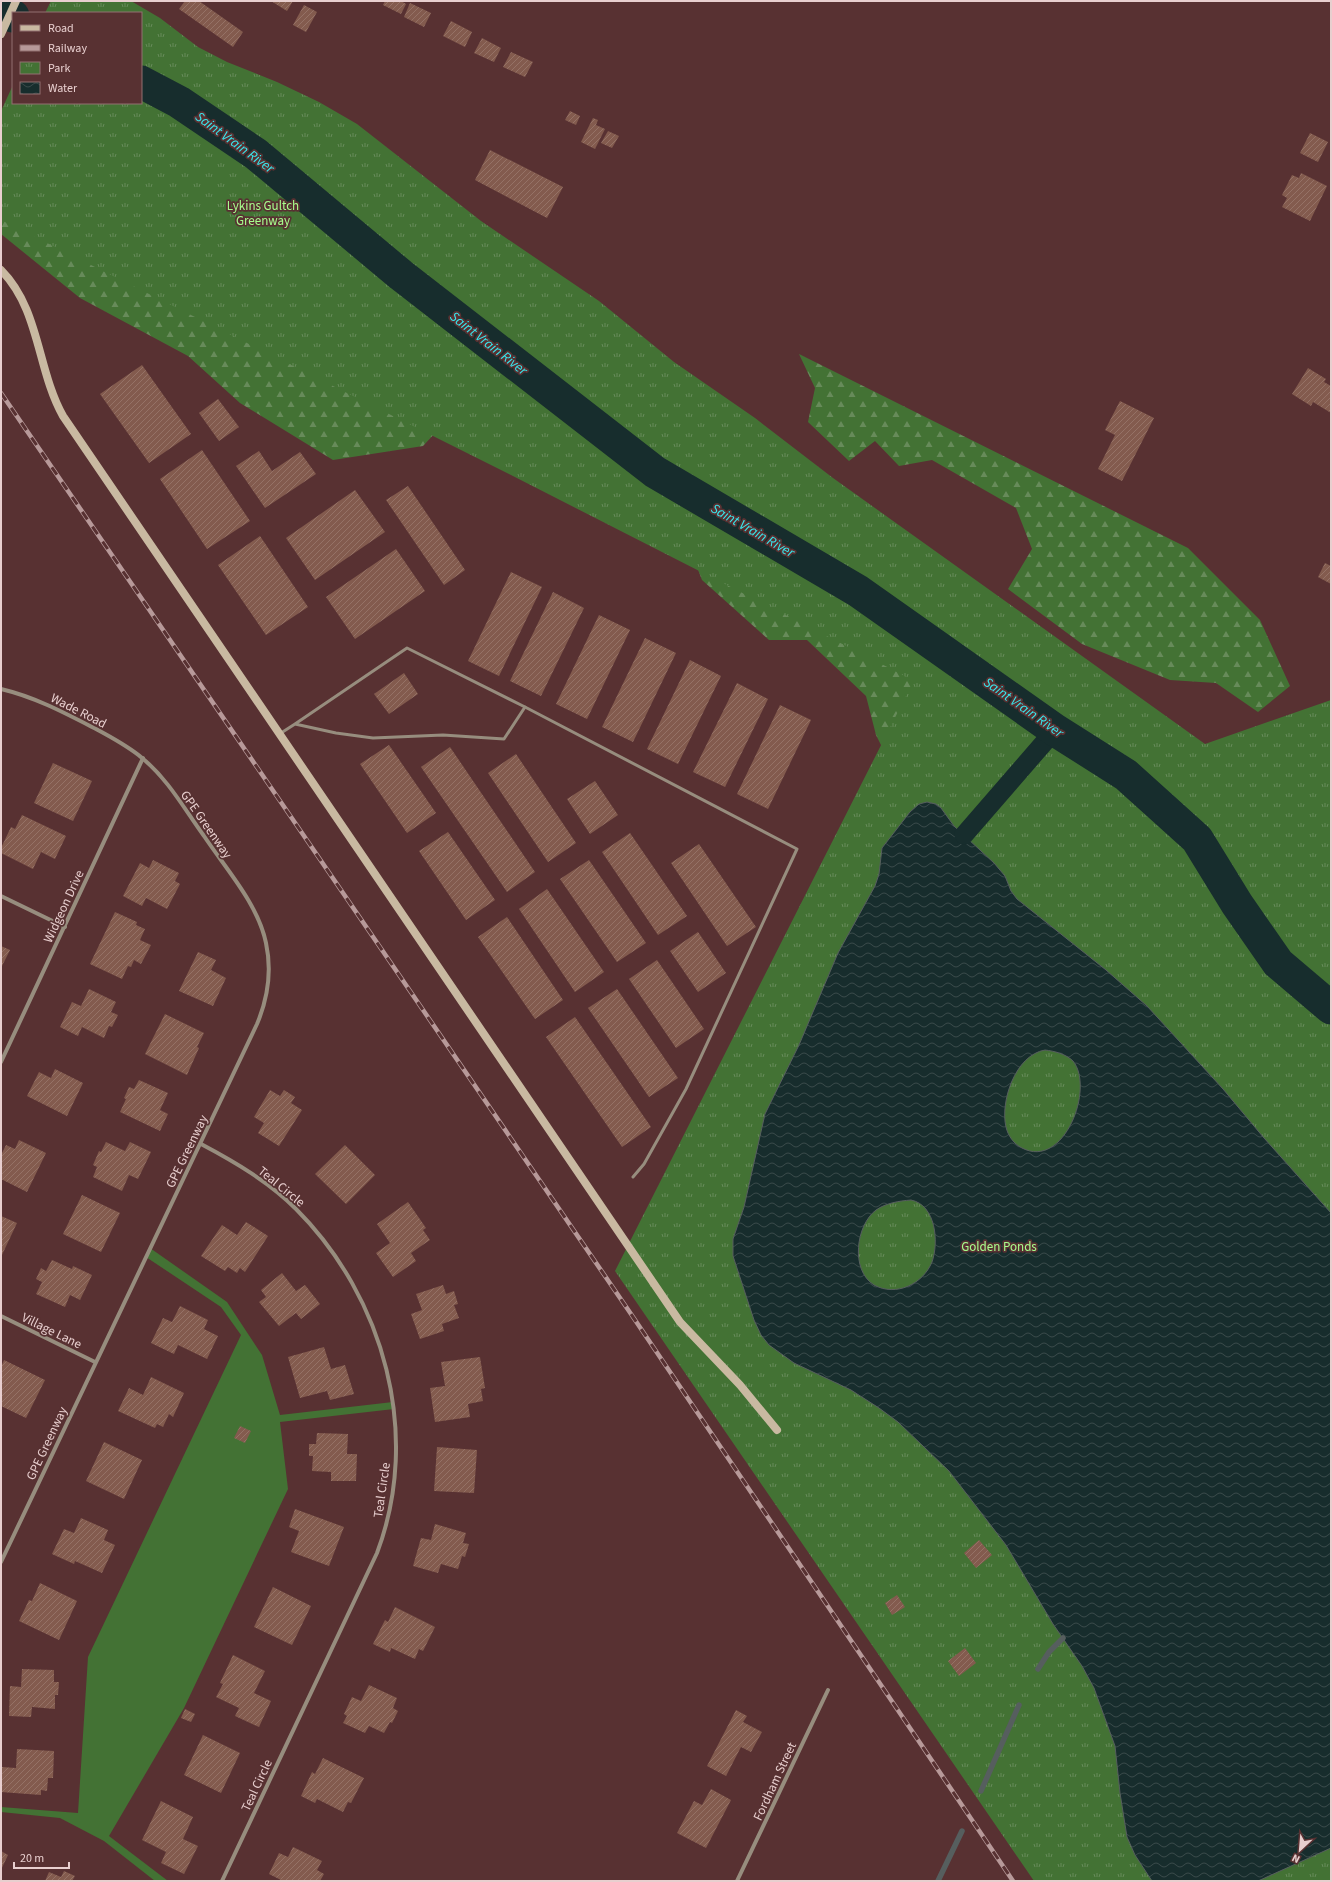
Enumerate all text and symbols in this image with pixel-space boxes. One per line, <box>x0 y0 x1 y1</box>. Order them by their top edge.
legend <box>12 12 142 104</box>
text: Road <box>48 20 74 37</box>
text: Railway <box>48 40 87 57</box>
text: Park <box>48 60 70 77</box>
text: Water <box>48 80 78 97</box>
water label: Saint Vrain River <box>191 107 279 179</box>
park label: Lykins Gultch Greenway <box>227 197 299 230</box>
water label: Saint Vrain River <box>445 307 532 381</box>
water label: Saint Vrain River <box>707 499 799 564</box>
water label: Saint Vrain River <box>979 673 1069 744</box>
street label: Wade Road <box>47 689 110 733</box>
street label: GPE Greenway <box>176 787 236 862</box>
street label: Widgeon Drive <box>39 867 89 946</box>
street label: GPE Greenway <box>161 1112 212 1191</box>
street label: Teal Circle <box>254 1162 309 1211</box>
park label: Golden Ponds <box>961 1238 1037 1256</box>
street label: Village Lane <box>18 1309 85 1353</box>
street label: GPE Greenway <box>22 1404 72 1483</box>
street label: Teal Circle <box>369 1461 395 1519</box>
street label: Fordham Street <box>749 1739 801 1824</box>
street label: Teal Circle <box>237 1756 277 1814</box>
north arrow <box>1280 1830 1320 1870</box>
scale bar <box>14 1844 69 1870</box>
text: 20 m <box>20 1850 44 1867</box>
text: N <box>1289 1850 1302 1867</box>

